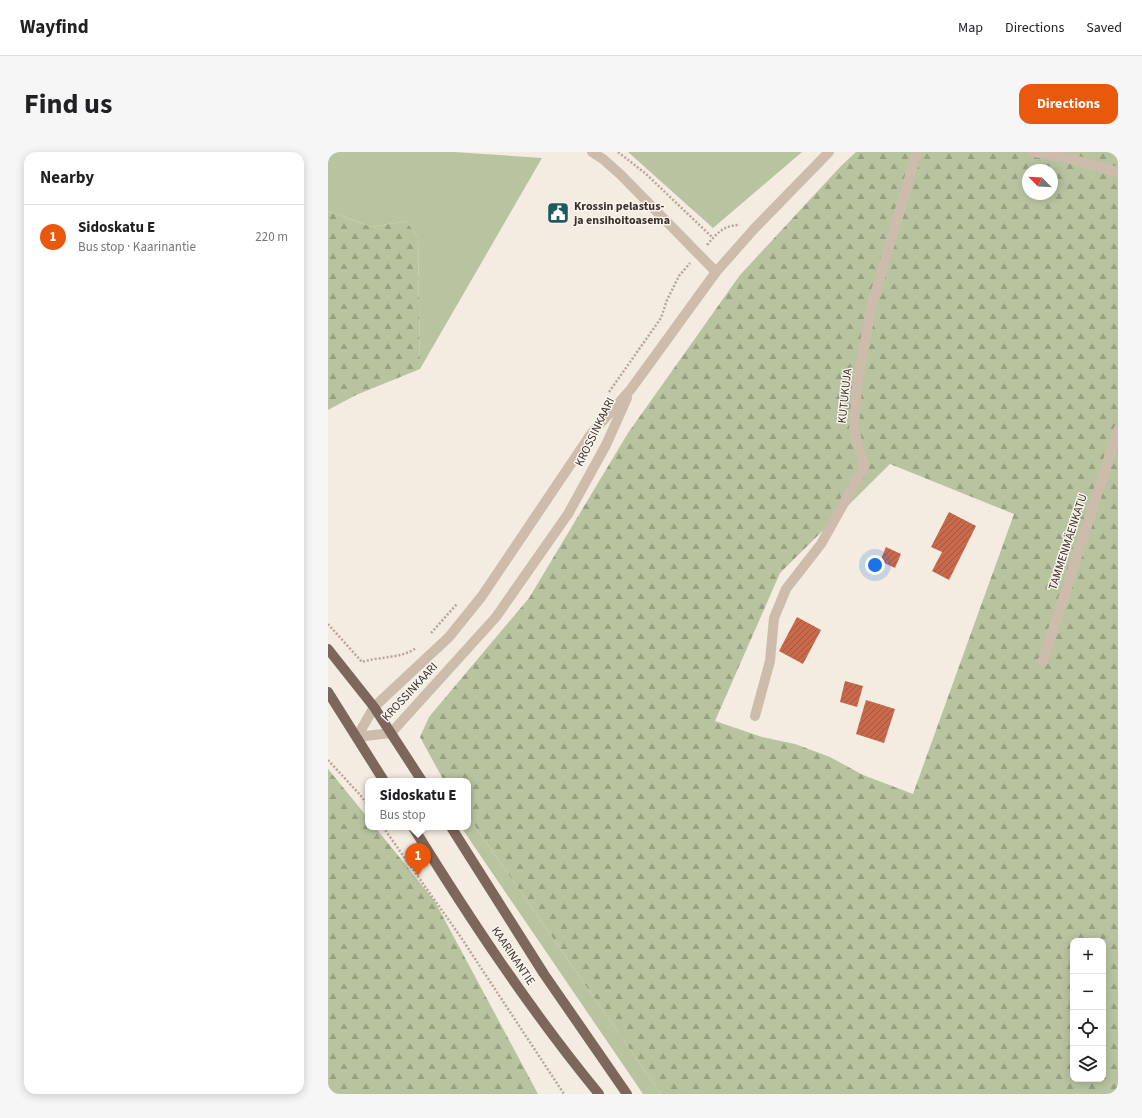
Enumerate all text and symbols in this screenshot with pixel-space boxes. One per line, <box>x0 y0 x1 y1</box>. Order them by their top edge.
text: Wayfind <box>20 14 89 41</box>
text: Map <box>958 18 983 38</box>
text: Directions <box>1005 18 1064 38</box>
text: Saved <box>1086 18 1122 38</box>
text: Find us <box>24 84 112 124</box>
button: Directions <box>1019 84 1118 124</box>
north arrow <box>1022 164 1058 200</box>
text: Nearby <box>40 166 94 190</box>
place label: Krossin pelastus- ja ensihoitoasema <box>573 198 670 229</box>
public building icon: Krossin pelastus- ja ensihoitoasema <box>545 200 571 226</box>
text: Sidoskatu E <box>78 217 155 238</box>
text: 1 <box>50 228 56 246</box>
text: 220 m <box>255 228 288 246</box>
text: Bus stop · Kaarinantie <box>78 238 196 256</box>
street label: KUTUKUJA <box>834 367 856 424</box>
street label: KROSSINKAARI <box>571 395 619 469</box>
street label: TAMMENMÄENKATU <box>1044 492 1092 592</box>
your location <box>865 555 885 575</box>
street label: KROSSINKAARI <box>378 659 442 725</box>
popup <box>365 778 471 830</box>
text: Sidoskatu E <box>379 785 457 806</box>
text: Bus stop <box>379 806 426 824</box>
pin: 1 <box>405 843 431 876</box>
street label: KAARINANTIE <box>487 923 539 989</box>
map controls <box>1070 938 1106 1082</box>
button: + <box>1070 938 1106 974</box>
button: − <box>1070 974 1106 1010</box>
button: locate <box>1070 1010 1106 1046</box>
button: layers <box>1070 1046 1106 1082</box>

